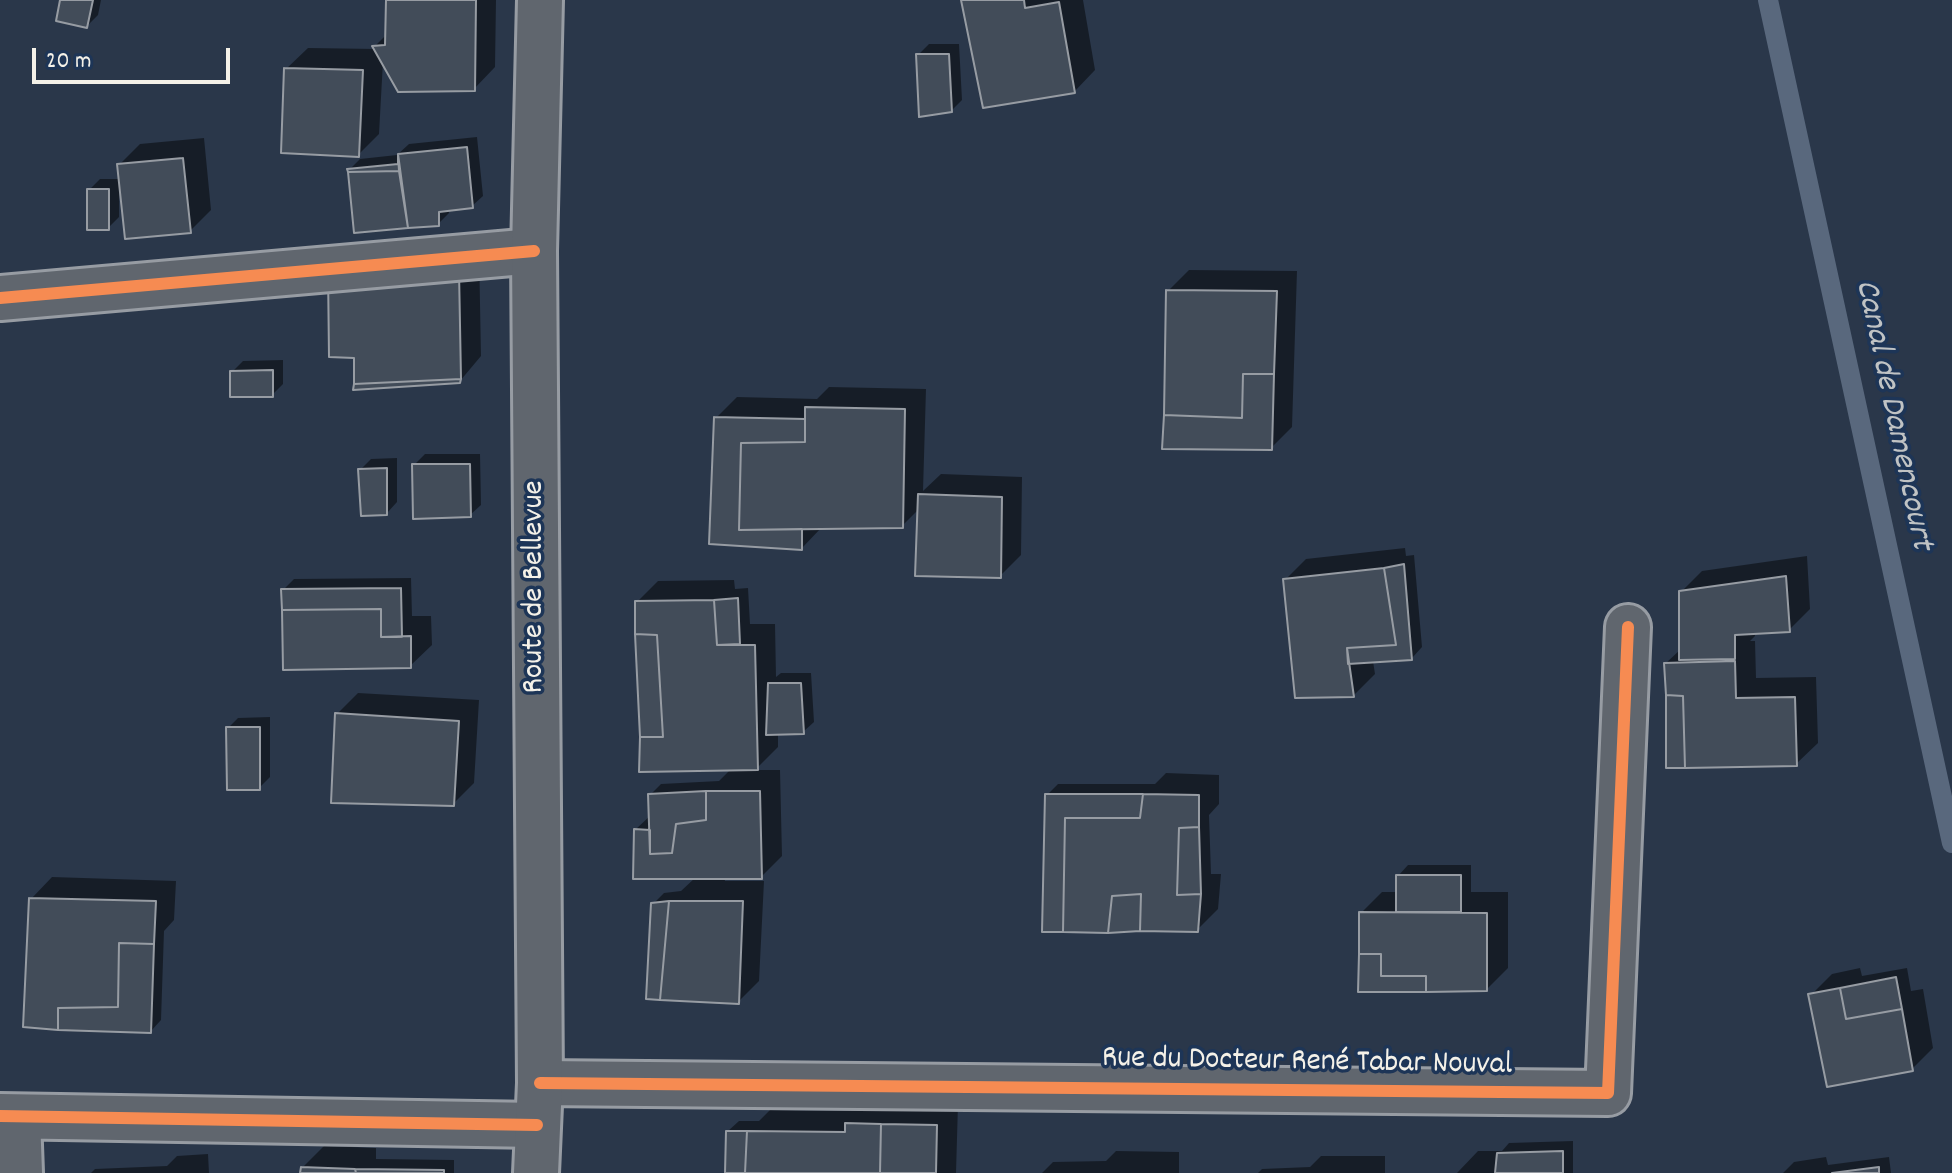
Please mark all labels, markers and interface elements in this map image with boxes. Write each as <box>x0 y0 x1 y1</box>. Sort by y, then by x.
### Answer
scale bar <box>36 32 234 82</box>
text: 20 m <box>46 45 92 79</box>
water label: Canal de Damencourt <box>1842 276 1940 554</box>
street label: Route de Bellevue <box>518 480 556 694</box>
street label: Rue du Docteur René Tabar Nouval <box>1101 1041 1513 1087</box>

